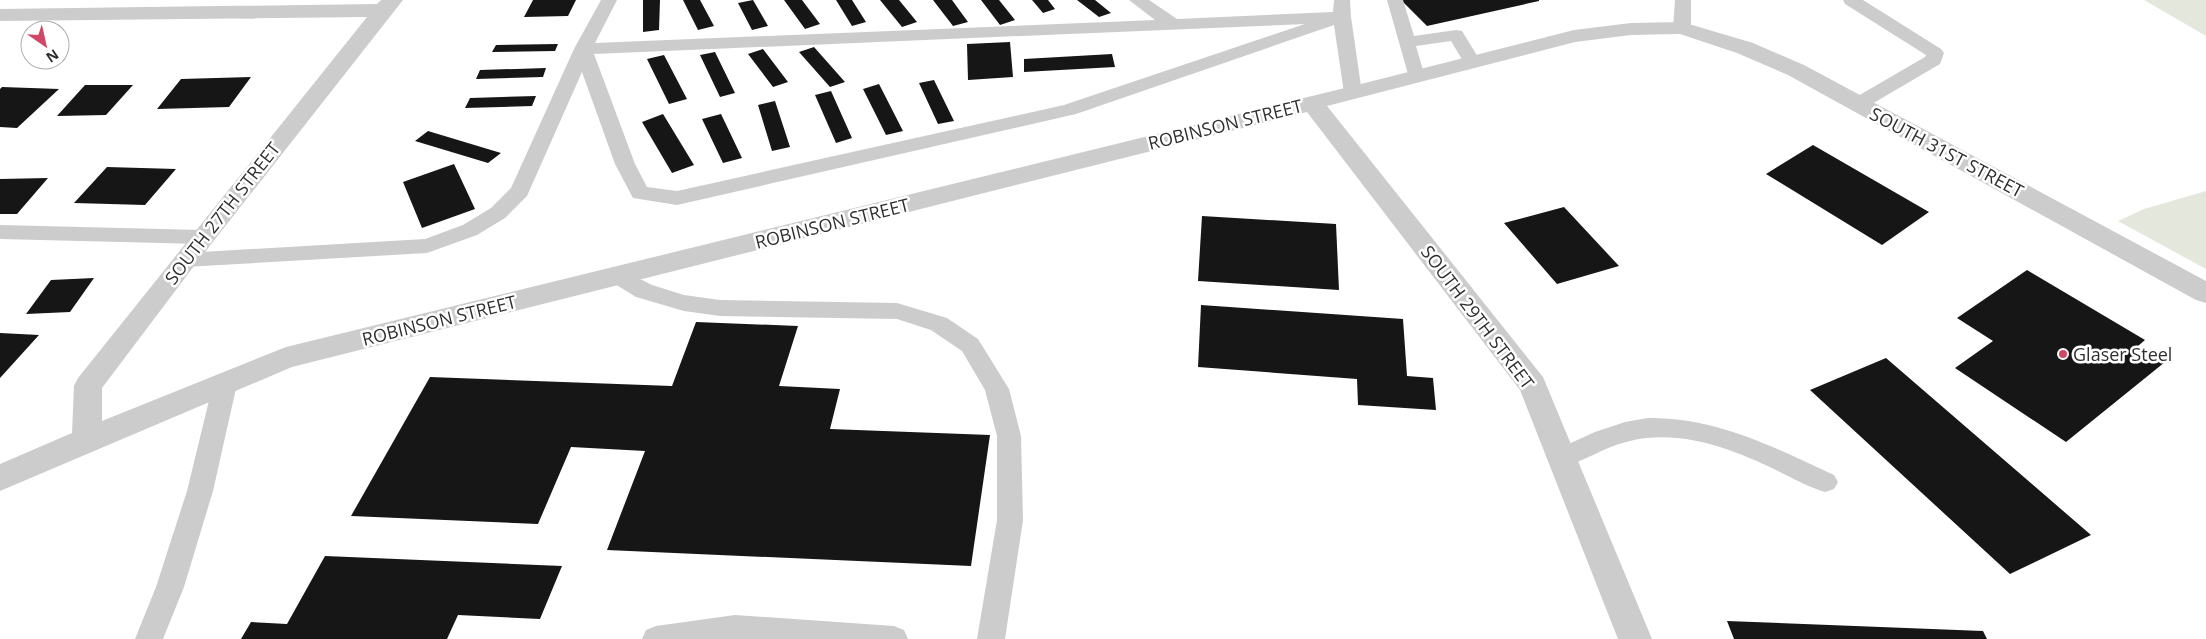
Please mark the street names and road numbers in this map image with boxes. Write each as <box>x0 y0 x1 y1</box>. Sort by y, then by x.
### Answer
street label: ROBINSON STREET <box>1145 93 1305 155</box>
street label: SOUTH 31ST STREET <box>1866 101 2028 203</box>
street label: SOUTH 27TH STREET <box>159 137 285 289</box>
street label: ROBINSON STREET <box>752 192 912 254</box>
street label: SOUTH 29TH STREET <box>1416 240 1540 394</box>
street label: ROBINSON STREET <box>359 289 519 351</box>

